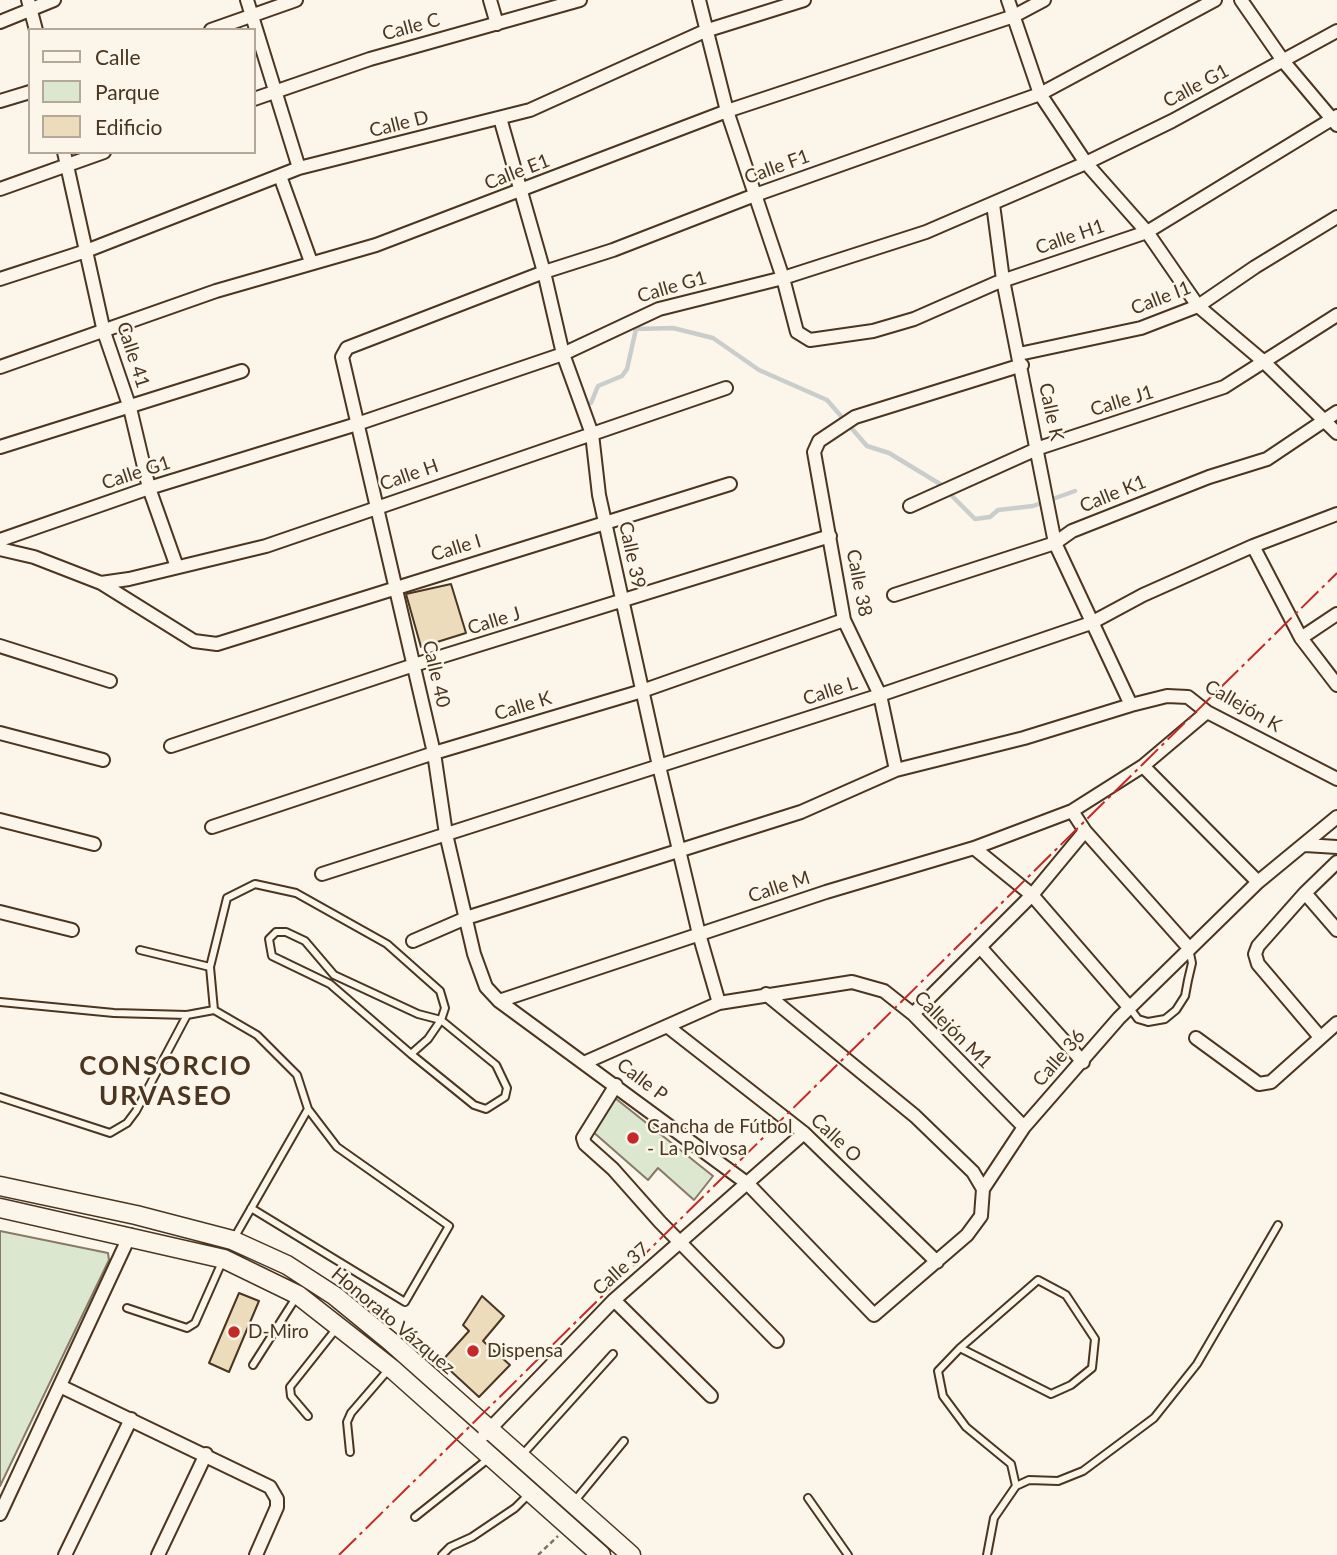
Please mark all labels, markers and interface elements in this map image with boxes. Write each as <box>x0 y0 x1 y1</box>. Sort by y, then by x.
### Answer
street label: Calle C <box>380 8 442 46</box>
legend <box>28 28 256 154</box>
text: Calle <box>95 44 140 69</box>
street label: Calle G1 <box>1159 59 1233 113</box>
text: Parque <box>95 79 160 104</box>
street label: Calle D <box>367 106 431 142</box>
text: Edificio <box>95 114 162 139</box>
street label: Calle F1 <box>741 145 813 189</box>
street label: Calle E1 <box>481 149 553 195</box>
street label: Calle H1 <box>1032 215 1108 259</box>
street label: Calle G1 <box>635 266 709 308</box>
street label: Calle I1 <box>1128 276 1194 320</box>
street label: Calle 41 <box>112 319 154 391</box>
street label: Calle K <box>1034 381 1068 443</box>
street label: Calle J1 <box>1088 381 1156 421</box>
street label: Calle G1 <box>99 451 173 495</box>
street label: Calle H <box>377 454 441 496</box>
street label: Calle K1 <box>1076 470 1150 518</box>
street label: Calle 39 <box>614 519 650 591</box>
street label: Calle I <box>428 530 484 566</box>
street label: Calle 38 <box>841 547 877 619</box>
street label: Calle J <box>465 602 523 640</box>
street label: Calle 40 <box>417 638 455 710</box>
street label: Calle L <box>800 672 860 710</box>
street label: Callejón K <box>1201 675 1285 737</box>
street label: Calle K <box>492 687 554 725</box>
street label: Calle M <box>745 866 813 908</box>
street label: Callejón M1 <box>909 986 997 1074</box>
street label: Calle 36 <box>1028 1025 1090 1091</box>
district label: CONSORCIO URVASEO <box>80 1051 252 1112</box>
street label: Calle P <box>612 1054 672 1106</box>
street label: Calle O <box>806 1109 866 1167</box>
place label: Cancha de Fútbol - La Polvosa <box>647 1116 793 1160</box>
marker: Cancha de Fútbol - La Polvosa <box>625 1130 641 1146</box>
street label: Calle 37 <box>588 1238 654 1300</box>
street label: Honorato Vázquez <box>327 1263 459 1379</box>
place label: D-Miro <box>248 1321 309 1343</box>
marker: D-Miro <box>226 1324 242 1340</box>
place label: Dispensa <box>487 1340 563 1362</box>
marker: Dispensa <box>465 1343 481 1359</box>

